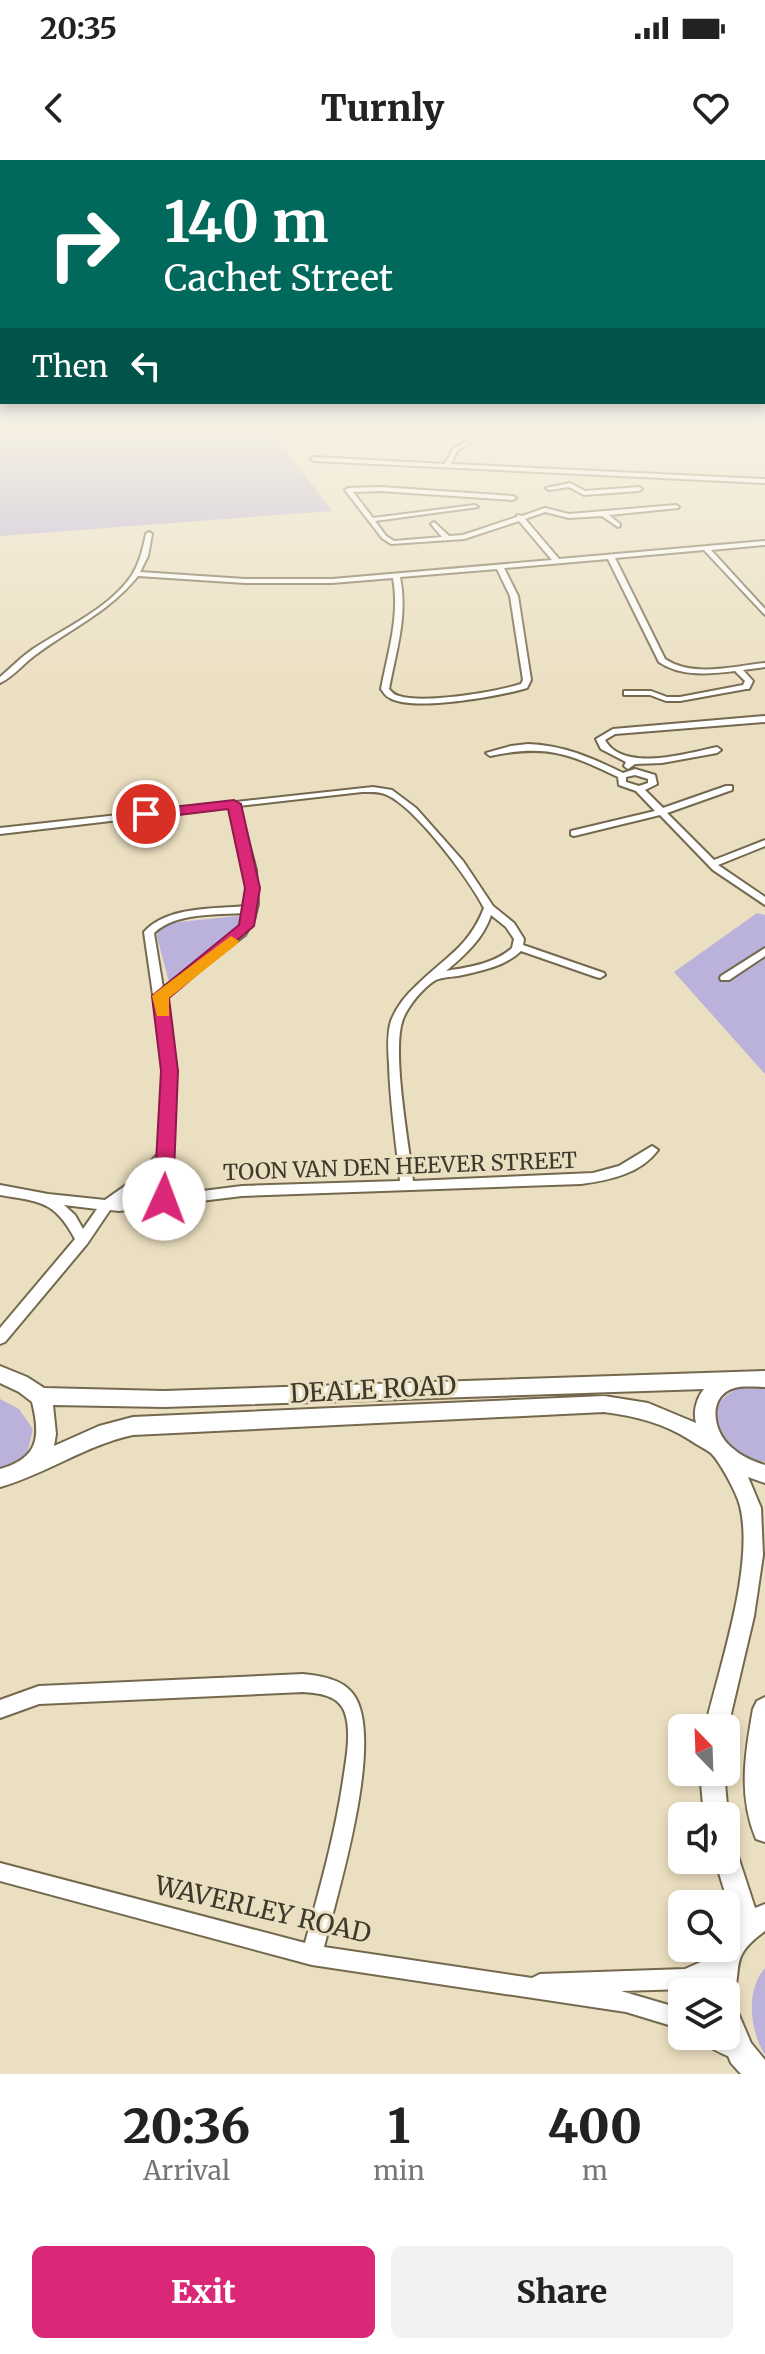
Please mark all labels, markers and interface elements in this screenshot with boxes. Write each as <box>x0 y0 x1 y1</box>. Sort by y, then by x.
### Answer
text: 20:35 <box>40 9 117 47</box>
icon: back <box>32 86 76 130</box>
text: Turnly <box>321 86 444 131</box>
icon: heart <box>689 86 733 130</box>
text: 140 m <box>164 187 329 257</box>
icon: right <box>32 192 136 296</box>
text: Cachet Street <box>164 256 393 301</box>
icon: left <box>124 344 168 388</box>
text: Then <box>32 347 108 385</box>
pin <box>112 780 180 848</box>
icon: arrive <box>124 792 168 836</box>
street label: TOON VAN DEN HEEVER STREET <box>222 1146 578 1186</box>
position arrow <box>122 1157 206 1241</box>
street label: DEALE ROAD <box>289 1368 457 1410</box>
north arrow <box>668 1714 740 1786</box>
map controls <box>668 1714 740 2050</box>
button: sound <box>668 1802 740 1874</box>
street label: WAVERLEY ROAD <box>151 1868 374 1950</box>
button: search <box>668 1890 740 1962</box>
button: layers <box>668 1978 740 2050</box>
text: 20:36 <box>123 2096 250 2156</box>
text: 1 <box>388 2096 410 2156</box>
text: 400 <box>548 2096 642 2156</box>
text: Arrival <box>143 2154 230 2187</box>
text: min <box>373 2154 425 2187</box>
text: m <box>582 2154 608 2187</box>
button: Exit <box>32 2246 375 2338</box>
button: Share <box>391 2246 733 2338</box>

